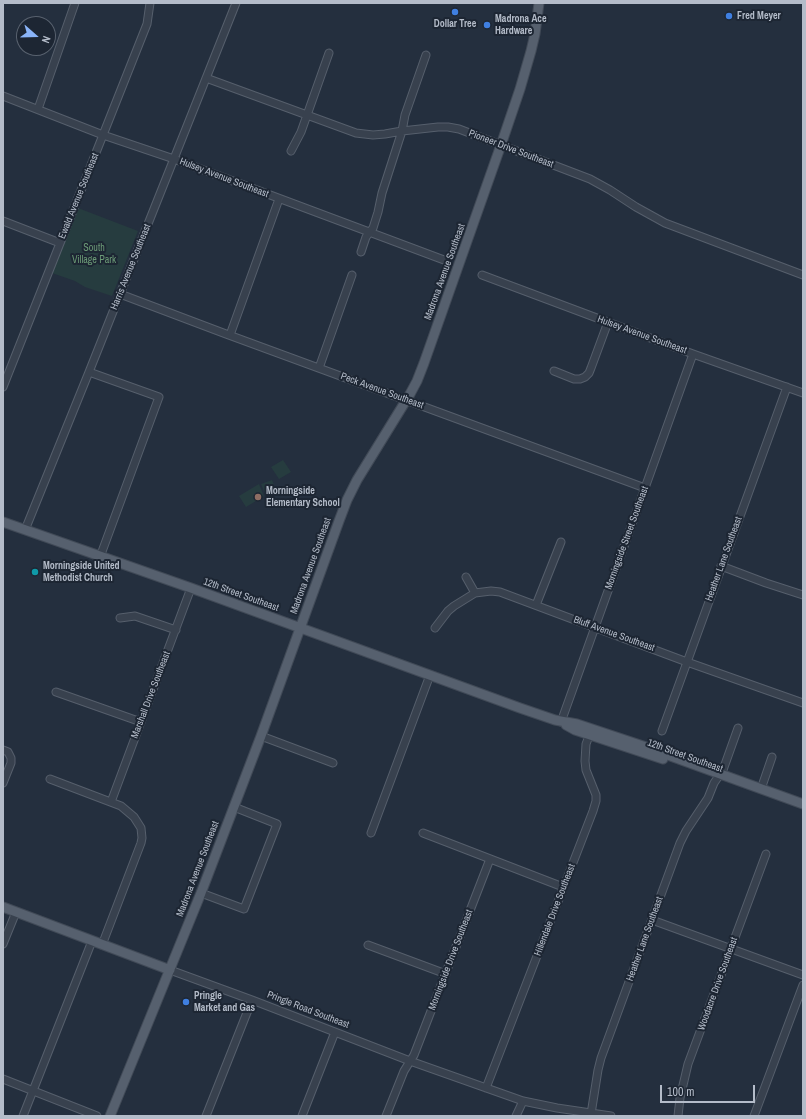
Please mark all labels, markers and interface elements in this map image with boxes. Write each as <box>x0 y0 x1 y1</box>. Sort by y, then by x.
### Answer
marker: Dollar Tree <box>450 7 460 17</box>
place label: Fred Meyer <box>737 10 781 22</box>
marker: Fred Meyer <box>724 11 734 21</box>
place label: Madrona Ace Hardware <box>495 13 546 36</box>
north arrow <box>16 16 56 56</box>
place label: Dollar Tree <box>434 18 476 30</box>
marker: Madrona Ace Hardware <box>482 20 492 30</box>
text: N <box>39 34 54 45</box>
street label: Pioneer Drive Southeast <box>467 127 555 171</box>
street label: Ewald Avenue Southeast <box>56 151 102 241</box>
street label: Hulsey Avenue Southeast <box>178 156 270 200</box>
street label: Harris Avenue Southeast <box>108 222 154 312</box>
street label: Madrona Avenue Southeast <box>422 222 468 322</box>
park label: South Village Park <box>72 242 116 266</box>
street label: Hulsey Avenue Southeast <box>596 313 688 357</box>
street label: Peck Avenue Southeast <box>339 370 425 412</box>
place label: Morningside Elementary School <box>266 485 340 508</box>
street label: Morningside Street Southeast <box>603 485 651 591</box>
marker: Morningside Elementary School <box>253 492 263 502</box>
street label: Heather Lane Southeast <box>703 515 745 603</box>
street label: Madrona Avenue Southeast <box>288 516 334 616</box>
place label: Morningside United Methodist Church <box>43 560 120 584</box>
marker: Morningside United Methodist Church <box>30 567 40 577</box>
street label: 12th Street Southeast <box>202 576 280 614</box>
street label: Bluff Avenue Southeast <box>572 614 656 654</box>
street label: Marshall Drive Southeast <box>129 650 173 740</box>
street label: 12th Street Southeast <box>646 737 724 775</box>
street label: Madrona Avenue Southeast <box>174 819 222 919</box>
street label: Hillendale Drive Southeast <box>532 862 578 958</box>
street label: Heather Lane Southeast <box>624 895 666 983</box>
street label: Morningside Drive Southeast <box>426 908 476 1012</box>
street label: Woodacre Drive Southeast <box>696 936 740 1032</box>
street label: Pringle Road Southeast <box>265 989 351 1031</box>
place label: Pringle Market and Gas <box>194 990 255 1014</box>
marker: Pringle Market and Gas <box>181 997 191 1007</box>
scale bar <box>662 1077 757 1103</box>
text: 100 m <box>667 1084 694 1100</box>

